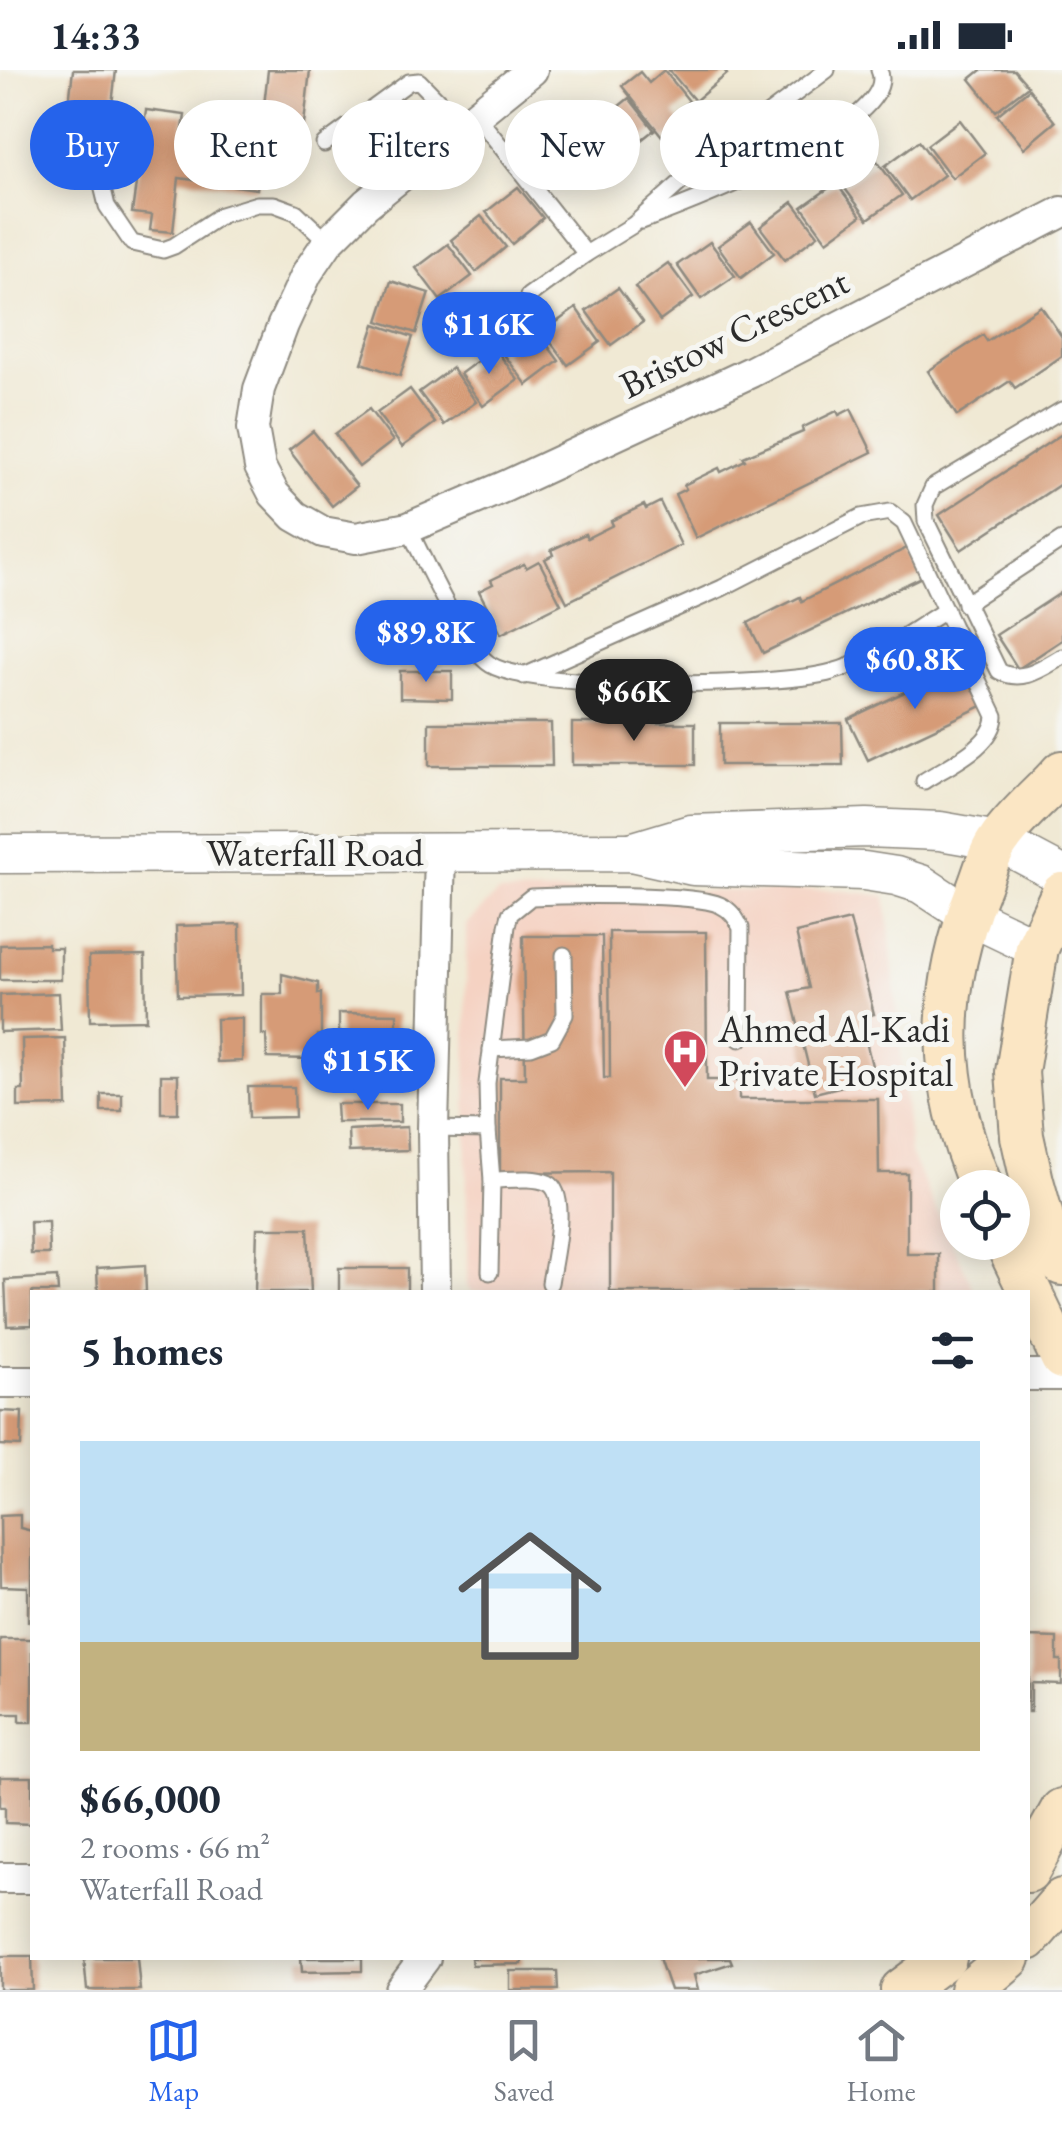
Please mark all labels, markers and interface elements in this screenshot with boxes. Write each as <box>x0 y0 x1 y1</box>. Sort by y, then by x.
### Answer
text: 14:33 <box>50 11 141 60</box>
chip: Buy <box>30 100 154 190</box>
chip: Rent <box>174 100 312 190</box>
chip: Filters <box>332 100 485 190</box>
chip: New <box>505 100 640 190</box>
chip: Apartment <box>660 100 879 190</box>
street label: Bristow Crescent <box>611 256 856 409</box>
pin: $116K <box>419 292 559 377</box>
text: $116K <box>444 303 534 345</box>
pin: $89.8K <box>345 600 507 685</box>
text: $89.8K <box>377 611 475 653</box>
pin: $60.8K <box>834 627 996 712</box>
text: $60.8K <box>866 638 964 680</box>
pin: $66K <box>575 659 693 744</box>
text: $66K <box>597 670 671 712</box>
street label: Waterfall Road <box>206 828 424 877</box>
place label: Ahmed Al-Kadi Private Hospital <box>717 1004 954 1097</box>
pin: $115K <box>298 1028 438 1113</box>
hospital icon: Ahmed Al-Kadi Private Hospital <box>662 1028 708 1089</box>
text: $115K <box>323 1039 413 1081</box>
map controls <box>940 1170 1030 1260</box>
button: locate <box>940 1170 1030 1260</box>
text: 5 homes <box>80 1323 223 1378</box>
icon: filters <box>925 1323 980 1378</box>
icon: home <box>440 1506 620 1686</box>
text: $66,000 <box>80 1771 221 1826</box>
text: 2 rooms · 66 m² <box>80 1826 270 1868</box>
text: Waterfall Road <box>80 1868 263 1910</box>
tab: Map <box>146 2013 201 2109</box>
tab: Saved <box>494 2013 554 2109</box>
tab: Home <box>846 2013 916 2109</box>

